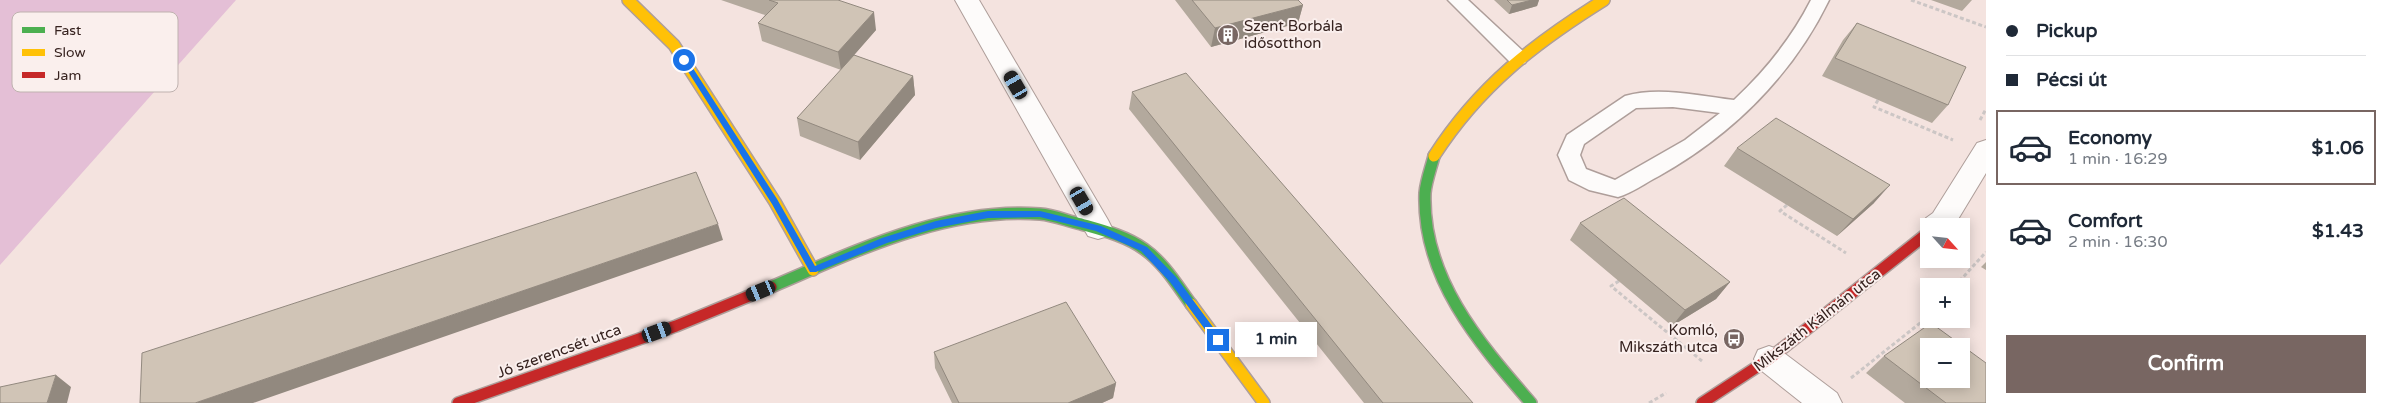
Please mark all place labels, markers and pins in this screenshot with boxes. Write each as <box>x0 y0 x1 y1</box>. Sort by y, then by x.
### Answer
place label: Szent Borbála idősotthon <box>1244 17 1343 52</box>
building icon: Szent Borbála idősotthon <box>1216 23 1240 47</box>
place label: Komló, Mikszáth utca <box>1619 321 1718 356</box>
bus stop icon: Komló, Mikszáth utca <box>1722 327 1746 351</box>

